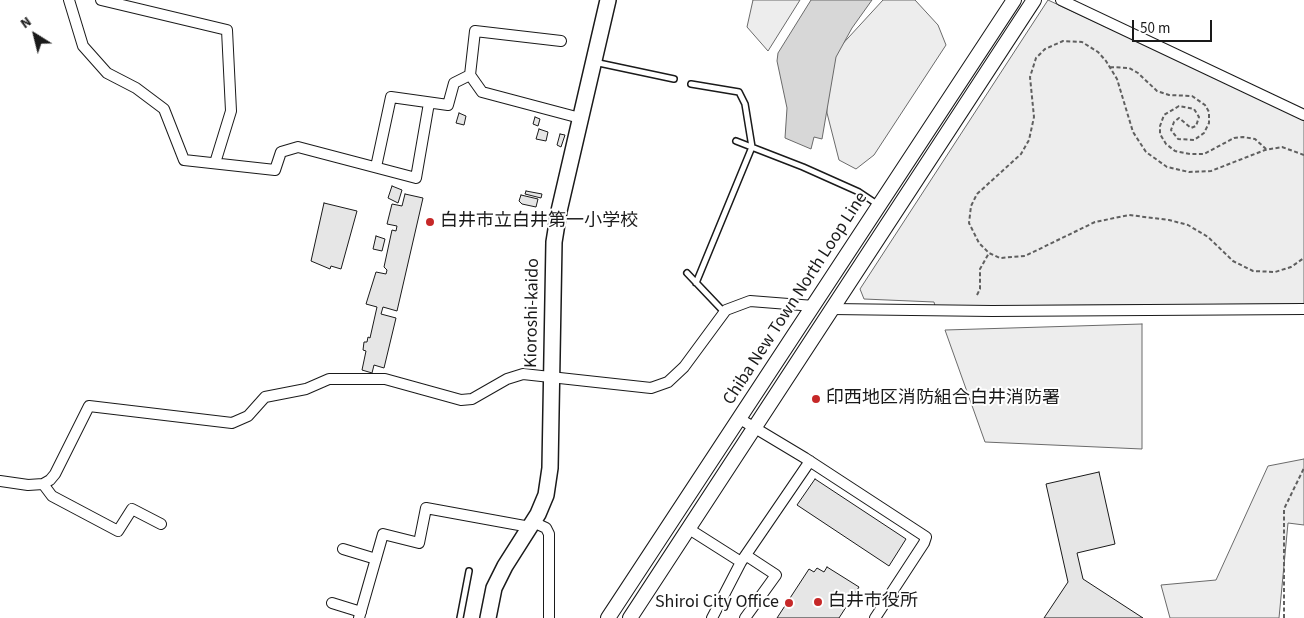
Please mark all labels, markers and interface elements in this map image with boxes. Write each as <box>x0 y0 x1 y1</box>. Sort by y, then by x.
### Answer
north arrow <box>10 10 60 60</box>
scale bar <box>1134 10 1214 42</box>
text: N <box>17 12 36 34</box>
text: 50 m <box>1140 18 1170 39</box>
street label: Chiba New Town North Loop Line <box>719 189 873 409</box>
place label: 白井市立白井第一小学校 <box>440 211 638 233</box>
marker: 白井市立白井第一小学校 <box>424 216 436 228</box>
street label: Kioroshi-kaido <box>521 258 545 368</box>
place label: 印西地区消防組合白井消防署 <box>826 388 1060 410</box>
marker: 印西地区消防組合白井消防署 <box>810 393 822 405</box>
place label: 白井市役所 <box>828 591 918 613</box>
place label: Shiroi City Office <box>655 592 779 614</box>
marker: 白井市役所 <box>812 596 824 608</box>
marker: Shiroi City Office <box>783 597 795 609</box>

